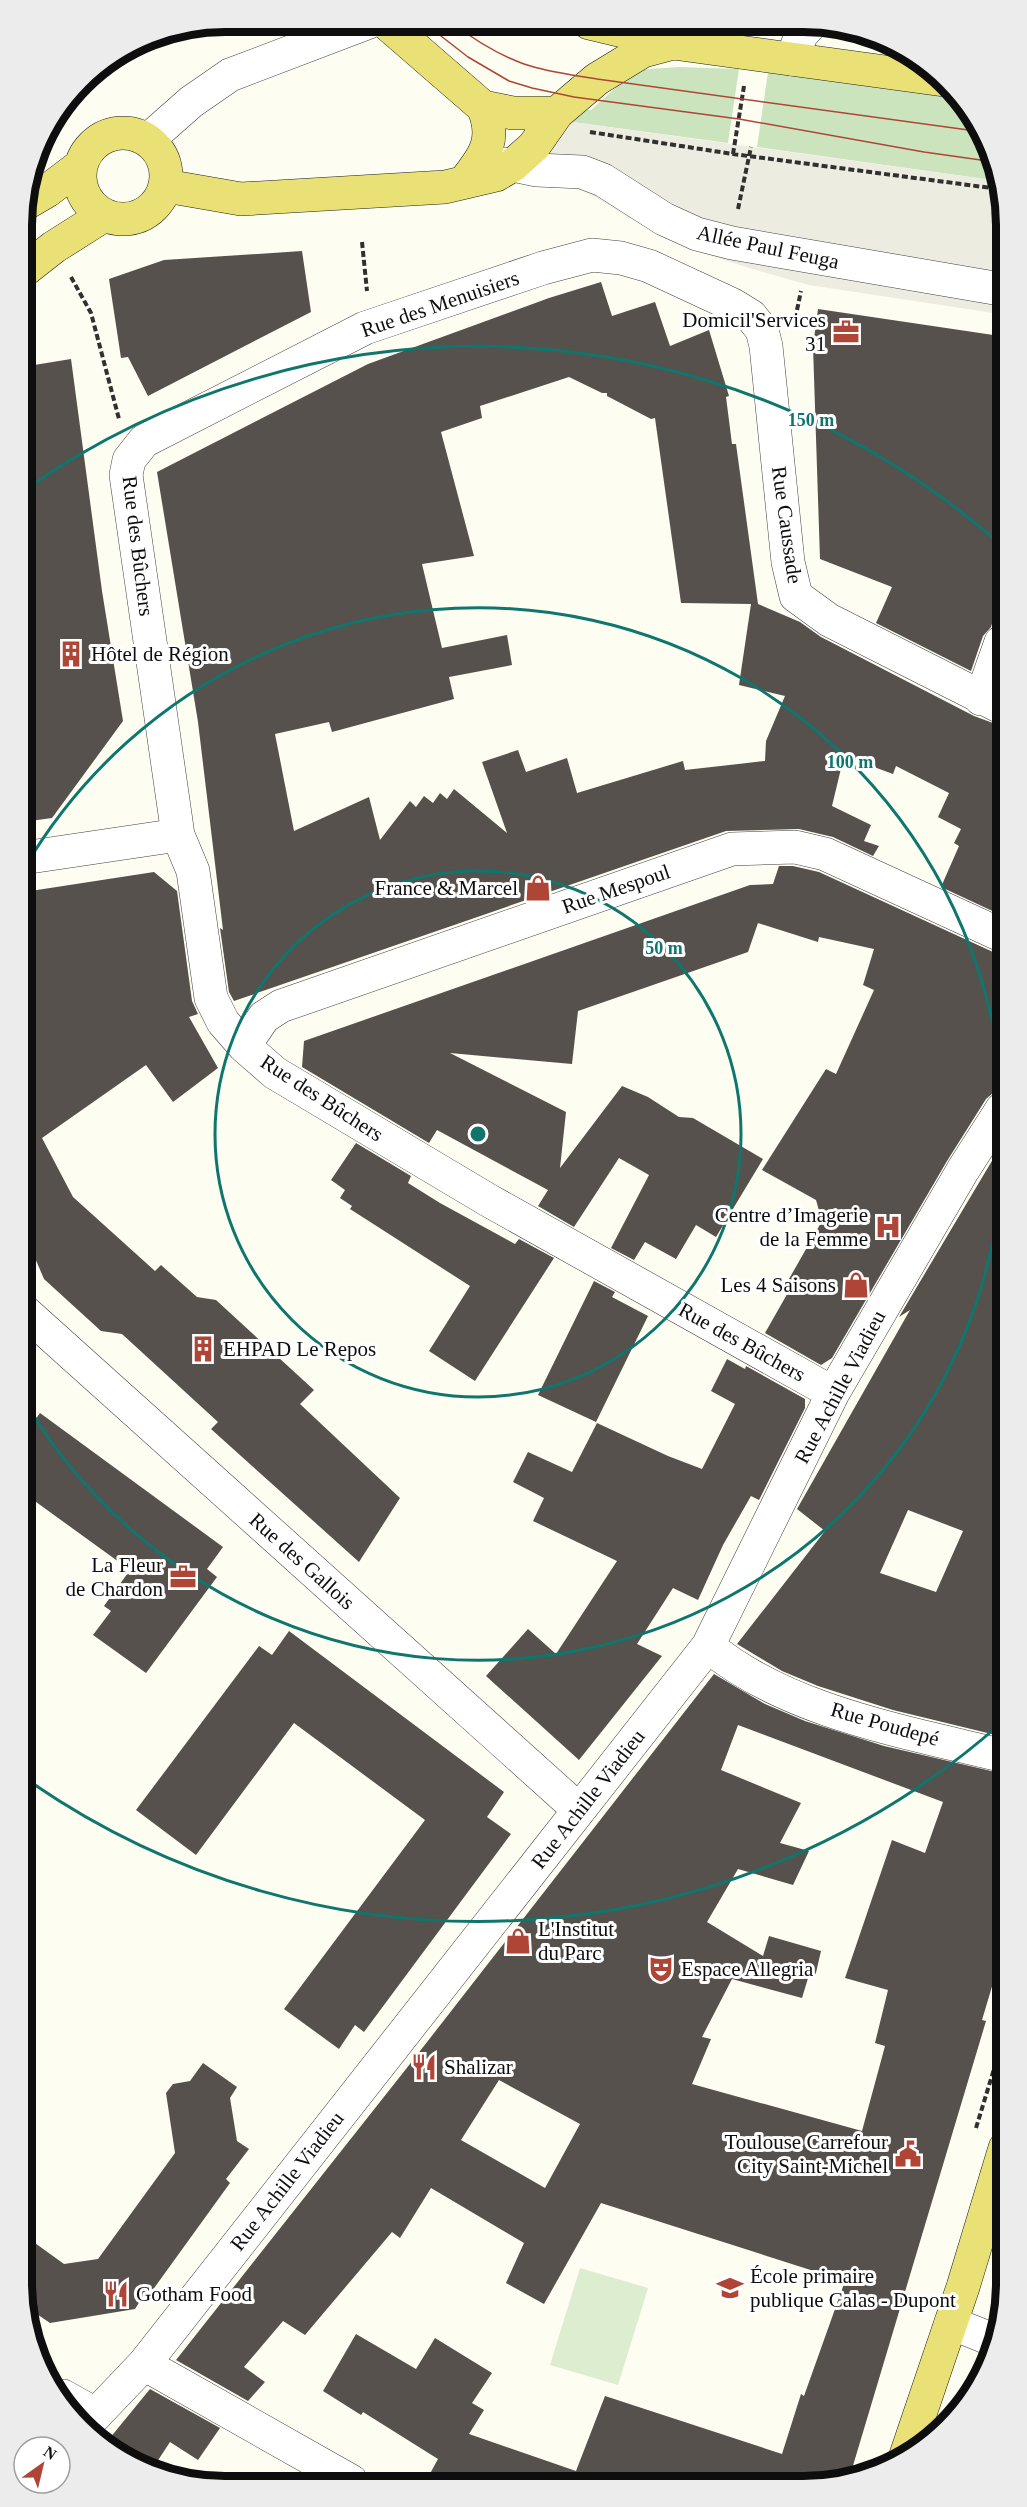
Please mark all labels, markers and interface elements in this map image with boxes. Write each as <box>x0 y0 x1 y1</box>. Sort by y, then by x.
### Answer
street label: Allée Paul Feuga <box>695 220 842 274</box>
street label: Rue des Menuisiers <box>358 266 522 342</box>
place label: Domicil'Services 31 <box>682 308 826 356</box>
office icon: Domicil'Services 31 <box>831 317 861 347</box>
text: 150 m <box>788 410 834 430</box>
street label: Rue Caussade <box>767 465 807 585</box>
street label: Rue des Bûchers <box>117 474 159 618</box>
building icon: Hôtel de Région <box>56 639 86 669</box>
place label: Hôtel de Région <box>91 642 229 666</box>
text: 100 m <box>827 752 873 772</box>
street label: Rue Mespoul <box>559 859 673 919</box>
shop icon: France & Marcel <box>523 873 553 903</box>
place label: France & Marcel <box>375 876 518 900</box>
text: 50 m <box>645 938 683 958</box>
street label: Rue des Bûchers <box>256 1050 388 1146</box>
centre of rings <box>468 1124 488 1144</box>
place label: Centre d’Imagerie de la Femme <box>715 1203 868 1251</box>
hospital icon: Centre d’Imagerie de la Femme <box>873 1212 903 1242</box>
shop icon: Les 4 Saisons <box>841 1270 871 1300</box>
place label: Les 4 Saisons <box>721 1273 836 1297</box>
street label: Rue des Bûchers <box>674 1297 810 1387</box>
street label: Rue Achille Viadieu <box>790 1306 891 1468</box>
building icon: EHPAD Le Repos <box>188 1334 218 1364</box>
place label: EHPAD Le Repos <box>223 1337 376 1361</box>
street label: Rue des Gallois <box>245 1508 359 1614</box>
place label: La Fleur de Chardon <box>66 1553 163 1601</box>
office icon: La Fleur de Chardon <box>168 1562 198 1592</box>
street label: Rue Poudepé <box>828 1697 942 1751</box>
street label: Rue Achille Viadieu <box>526 1724 650 1873</box>
place label: L'Institut du Parc <box>538 1917 614 1965</box>
shop icon: L'Institut du Parc <box>503 1926 533 1956</box>
theatre icon: Espace Allegria <box>646 1954 676 1984</box>
place label: Espace Allegria <box>681 1957 814 1981</box>
restaurant icon: Shalizar <box>409 2052 439 2082</box>
place label: Shalizar <box>444 2055 513 2079</box>
street label: Rue Achille Viadieu <box>225 2106 349 2255</box>
place label: Toulouse Carrefour City Saint-Michel <box>724 2130 888 2178</box>
public building icon: Toulouse Carrefour City Saint-Michel <box>893 2139 923 2169</box>
place label: École primaire publique Calas - Dupont <box>750 2264 956 2312</box>
school or university icon: École primaire publique Calas - Dupont <box>715 2273 745 2303</box>
restaurant icon: Gotham Food <box>101 2279 131 2309</box>
place label: Gotham Food <box>136 2282 253 2306</box>
north arrow <box>12 2435 72 2495</box>
text: N <box>41 2443 60 2464</box>

